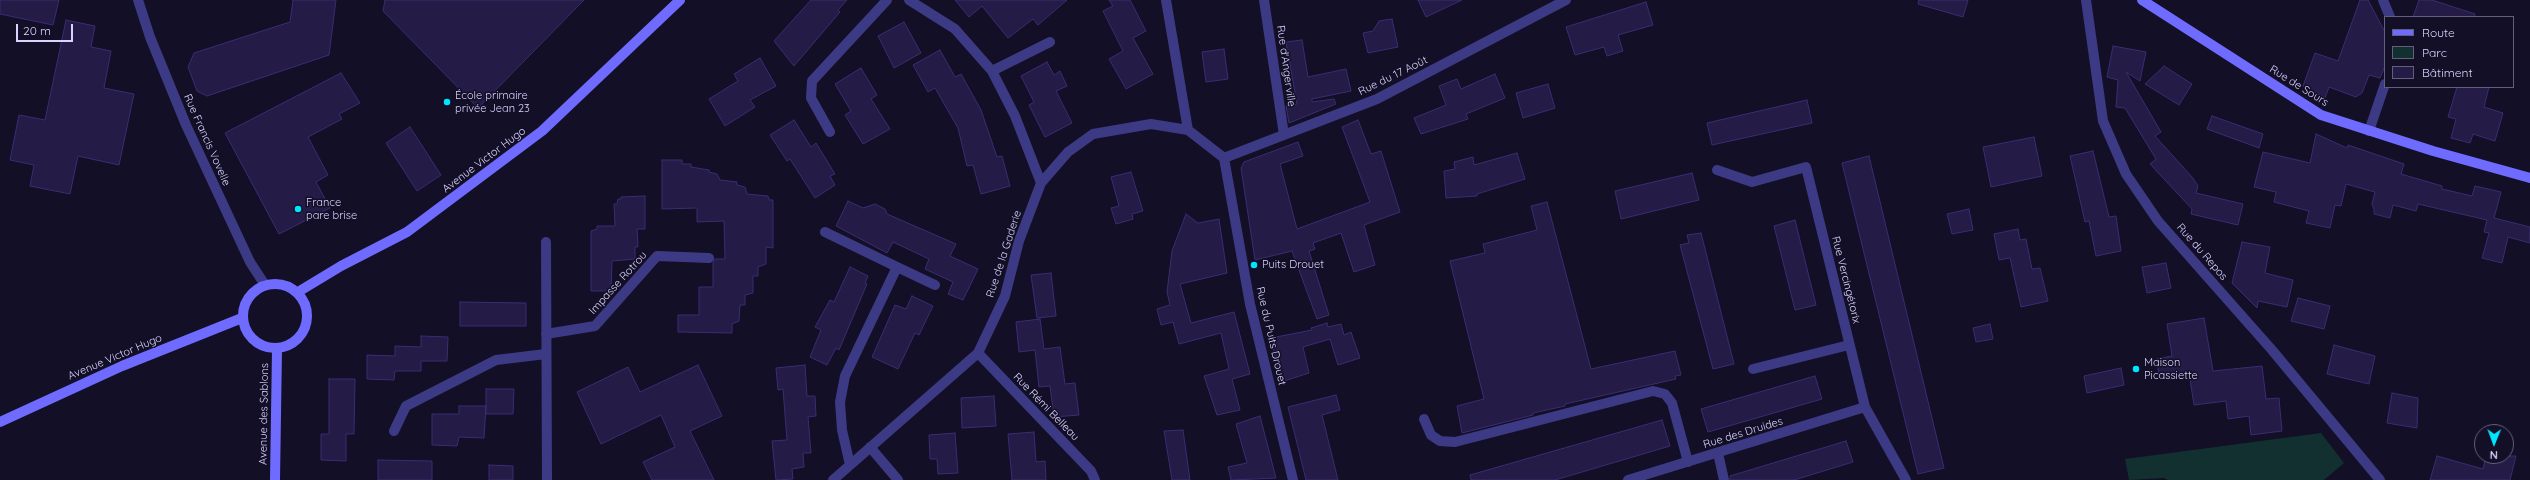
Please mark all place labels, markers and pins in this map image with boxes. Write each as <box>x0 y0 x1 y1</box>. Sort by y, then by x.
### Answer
place label: École primaire privée Jean 23 <box>455 89 530 115</box>
marker: École primaire privée Jean 23 <box>442 97 452 107</box>
place label: France pare brise <box>306 196 357 222</box>
marker: France pare brise <box>293 204 303 214</box>
place label: Puits Drouet <box>1262 258 1324 272</box>
marker: Puits Drouet <box>1249 260 1259 270</box>
place label: Maison Picassiette <box>2144 356 2198 382</box>
marker: Maison Picassiette <box>2131 364 2141 374</box>

